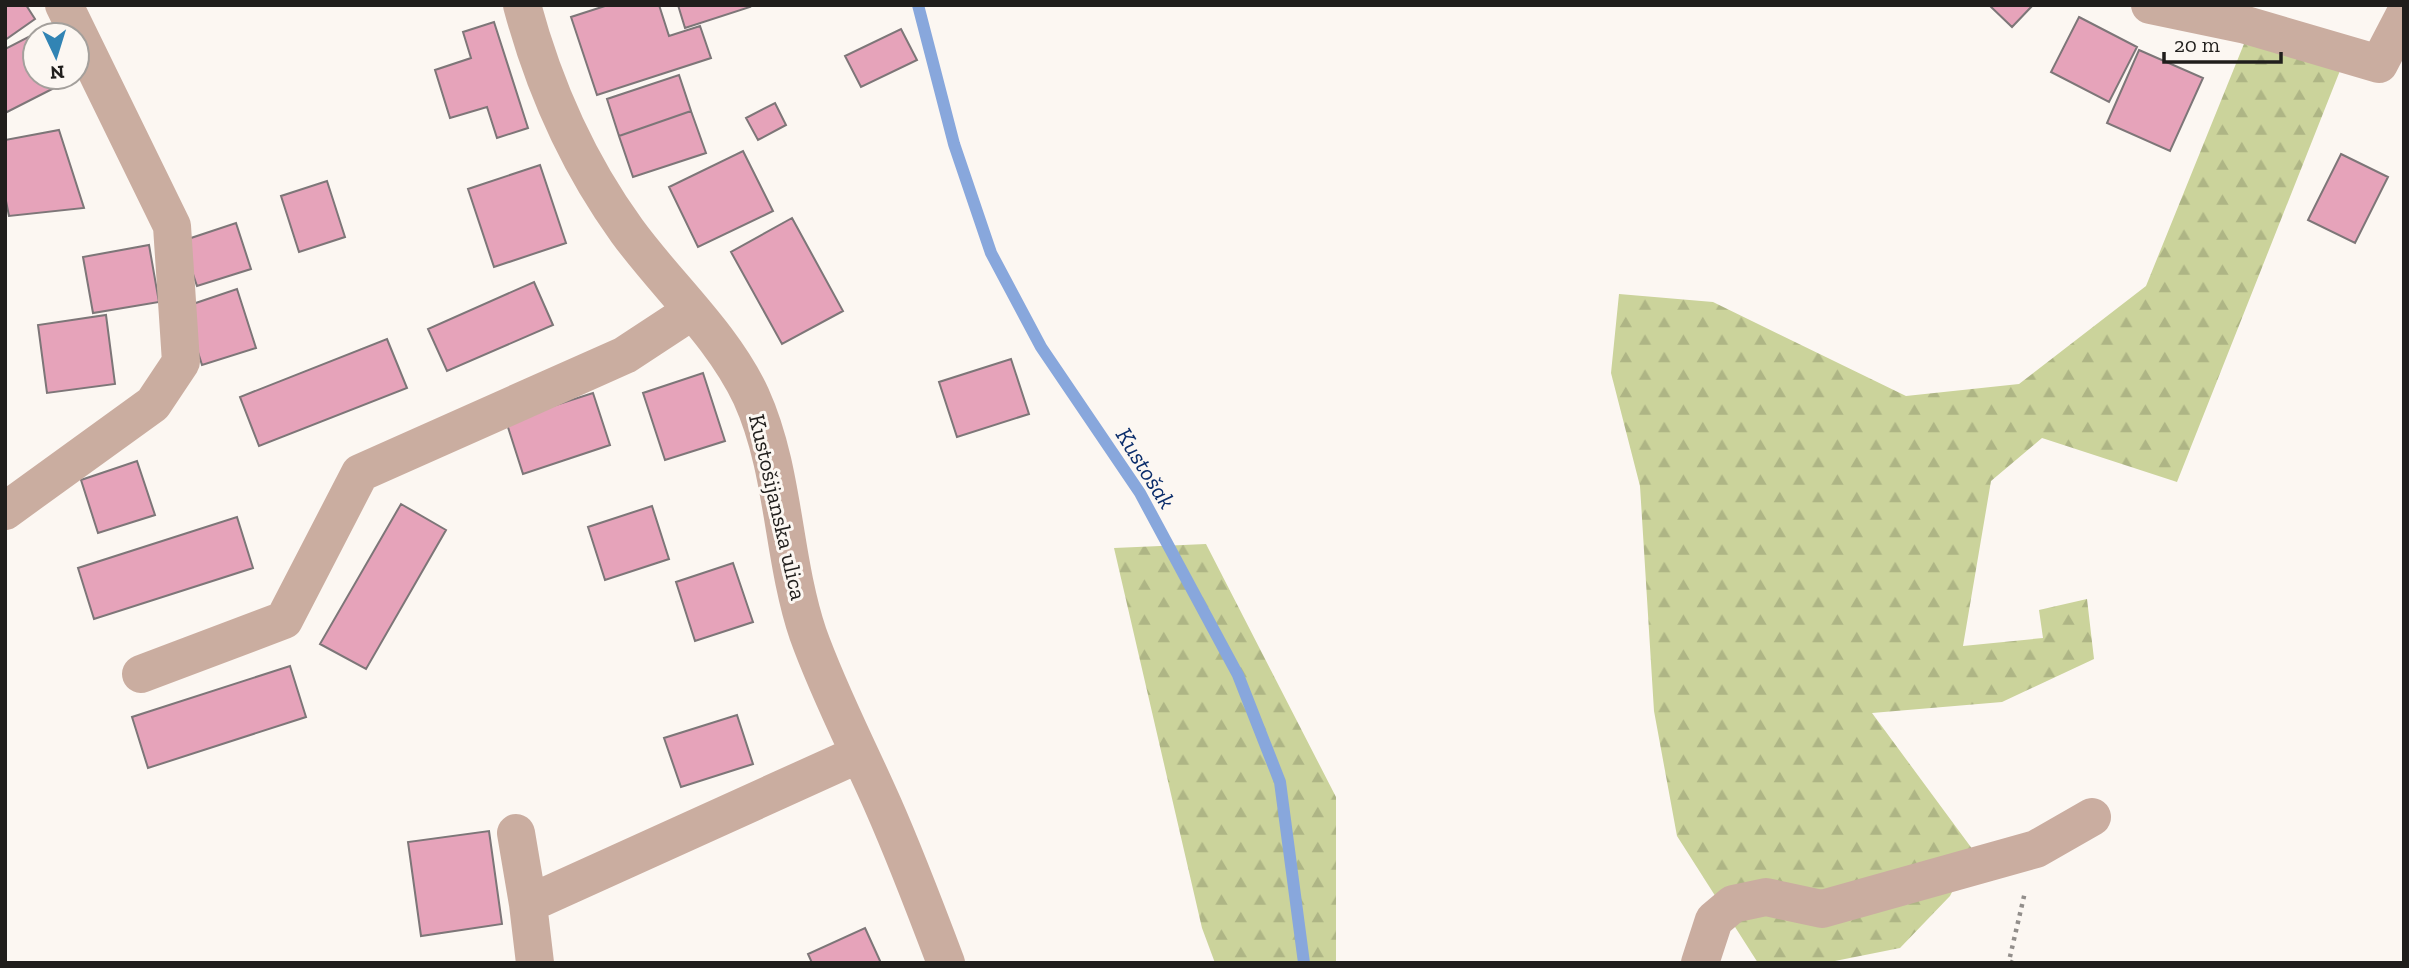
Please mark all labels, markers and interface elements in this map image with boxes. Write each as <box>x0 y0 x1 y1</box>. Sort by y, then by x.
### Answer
north arrow <box>21 21 91 91</box>
scale bar <box>2164 21 2281 65</box>
text: 20 m <box>2174 32 2220 57</box>
text: N <box>49 60 65 84</box>
street label: Kustošijanska ulica <box>743 411 813 603</box>
water label: Kustošak <box>1110 422 1182 514</box>

